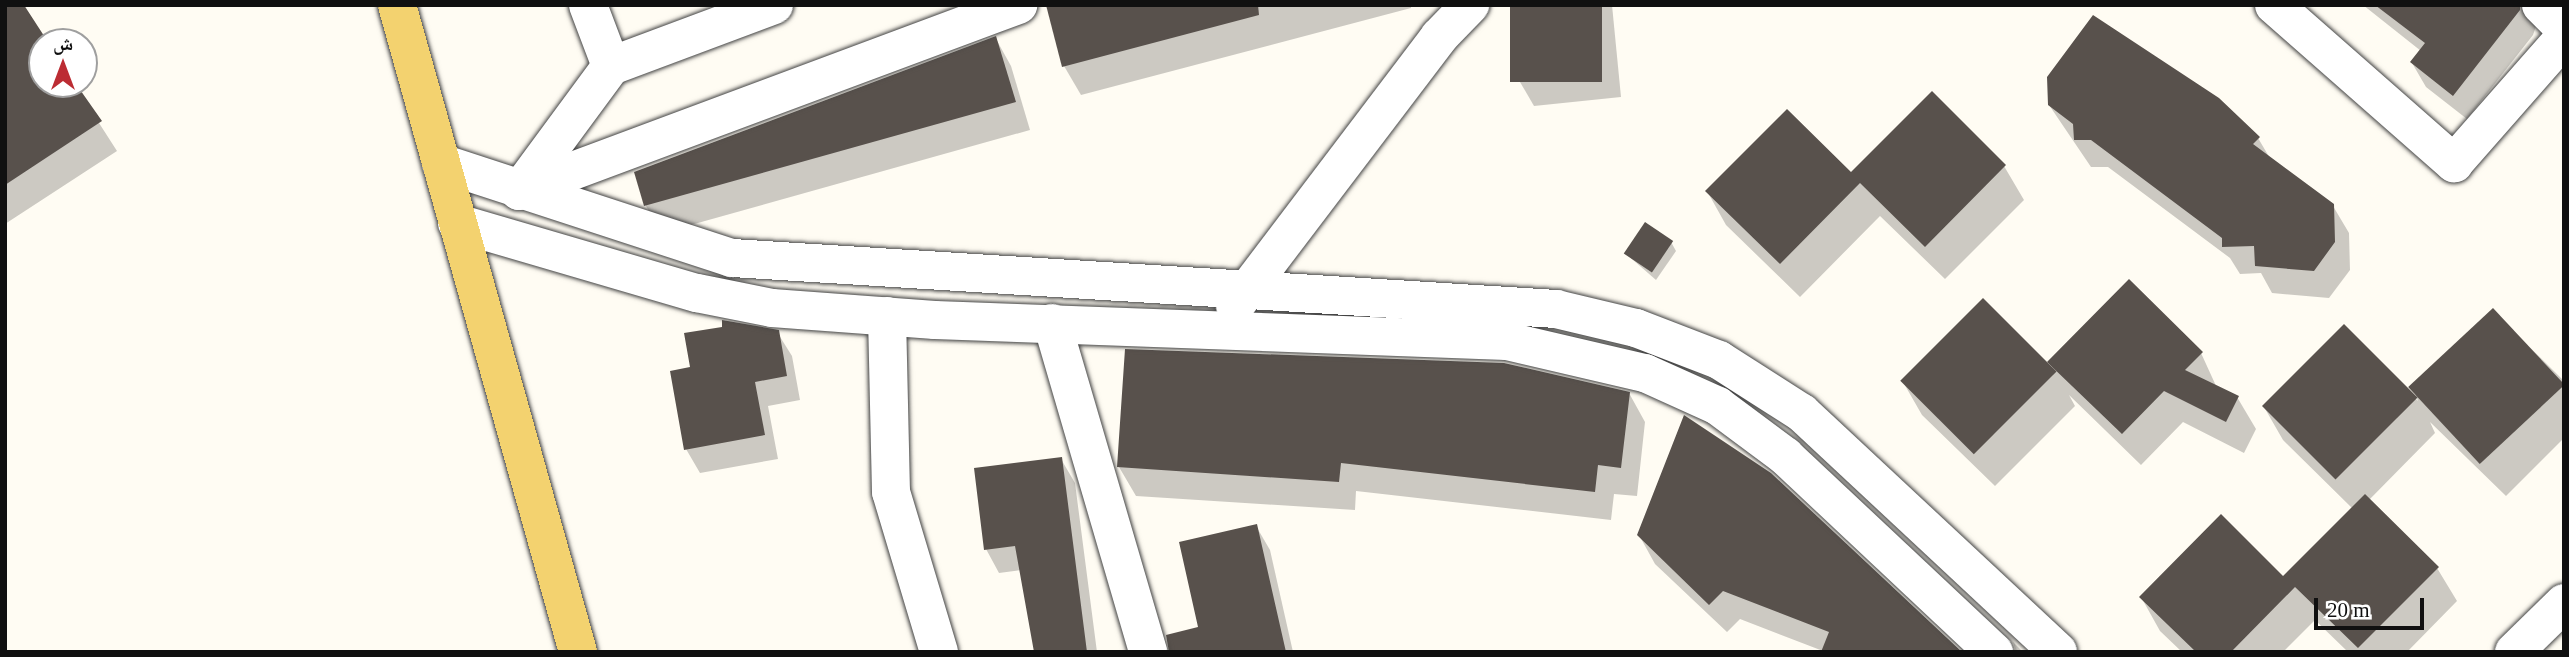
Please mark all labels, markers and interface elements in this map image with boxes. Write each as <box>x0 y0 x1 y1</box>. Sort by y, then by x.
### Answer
north arrow <box>28 28 98 98</box>
text: ش <box>53 33 73 54</box>
scale bar <box>2317 584 2427 628</box>
text: 20 m <box>2327 598 2370 622</box>

